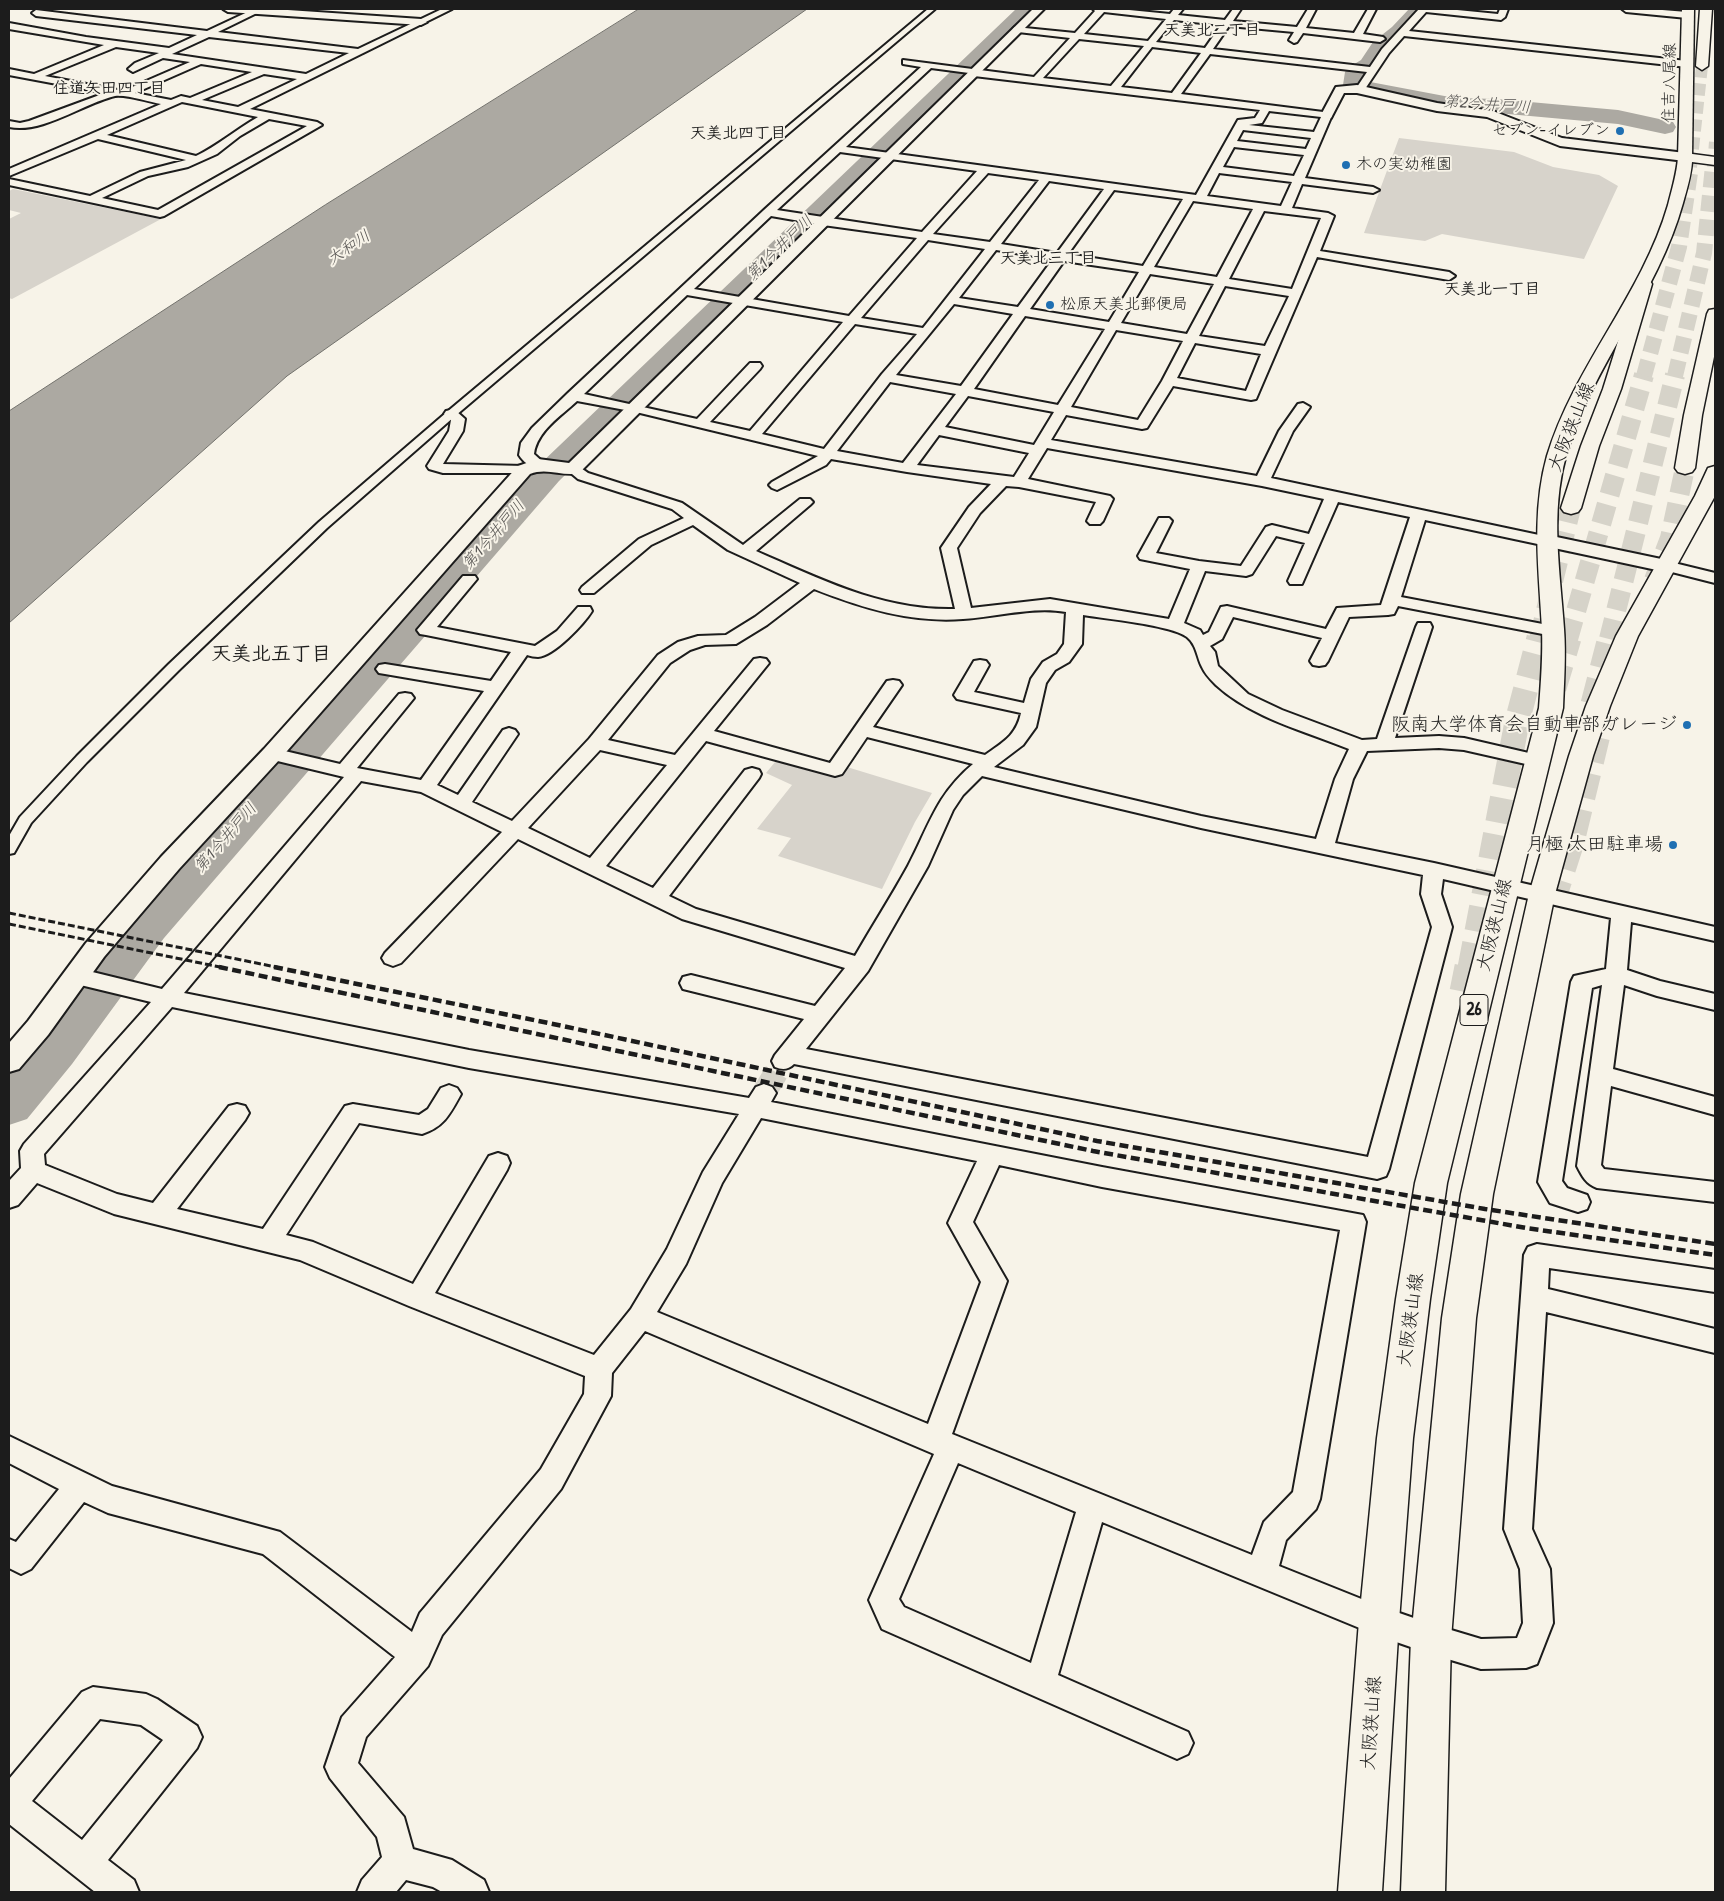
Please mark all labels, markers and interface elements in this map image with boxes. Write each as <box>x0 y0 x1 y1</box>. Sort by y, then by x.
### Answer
district label: 天美北二丁目 <box>1164 21 1260 41</box>
street label: 住吉八尾線 <box>1660 43 1680 123</box>
district label: 住道矢田四丁目 <box>53 79 165 99</box>
water label: 第2今井戸川 <box>1443 92 1531 118</box>
place label: セブン-イレブン <box>1492 121 1610 141</box>
district label: 天美北四丁目 <box>690 124 786 144</box>
marker: セブン-イレブン <box>1614 125 1626 137</box>
place label: 木の実幼稚園 <box>1356 155 1452 175</box>
marker: 木の実幼稚園 <box>1340 159 1352 171</box>
water label: 第1今井戸川 <box>742 211 818 285</box>
water label: 大和川 <box>324 227 374 269</box>
district label: 天美北三丁目 <box>1000 249 1096 269</box>
district label: 天美北一丁目 <box>1444 280 1540 300</box>
place label: 松原天美北郵便局 <box>1060 295 1188 315</box>
marker: 松原天美北郵便局 <box>1044 299 1056 311</box>
street label: 大阪狭山線 <box>1544 379 1600 475</box>
water label: 第1今井戸川 <box>459 496 529 574</box>
district label: 天美北五丁目 <box>211 643 331 667</box>
place label: 阪南大学体育会自動車部ガレージ <box>1391 714 1677 736</box>
marker: 阪南大学体育会自動車部ガレージ <box>1681 719 1693 731</box>
water label: 第1今井戸川 <box>191 799 261 877</box>
place label: 月極 太田駐車場 <box>1526 834 1663 856</box>
marker: 月極 太田駐車場 <box>1667 839 1679 851</box>
street label: 大阪狭山線 <box>1472 876 1518 974</box>
road number: 26 <box>1460 994 1488 1026</box>
street label: 大阪狭山線 <box>1393 1271 1429 1369</box>
street label: 大阪狭山線 <box>1357 1675 1387 1771</box>

